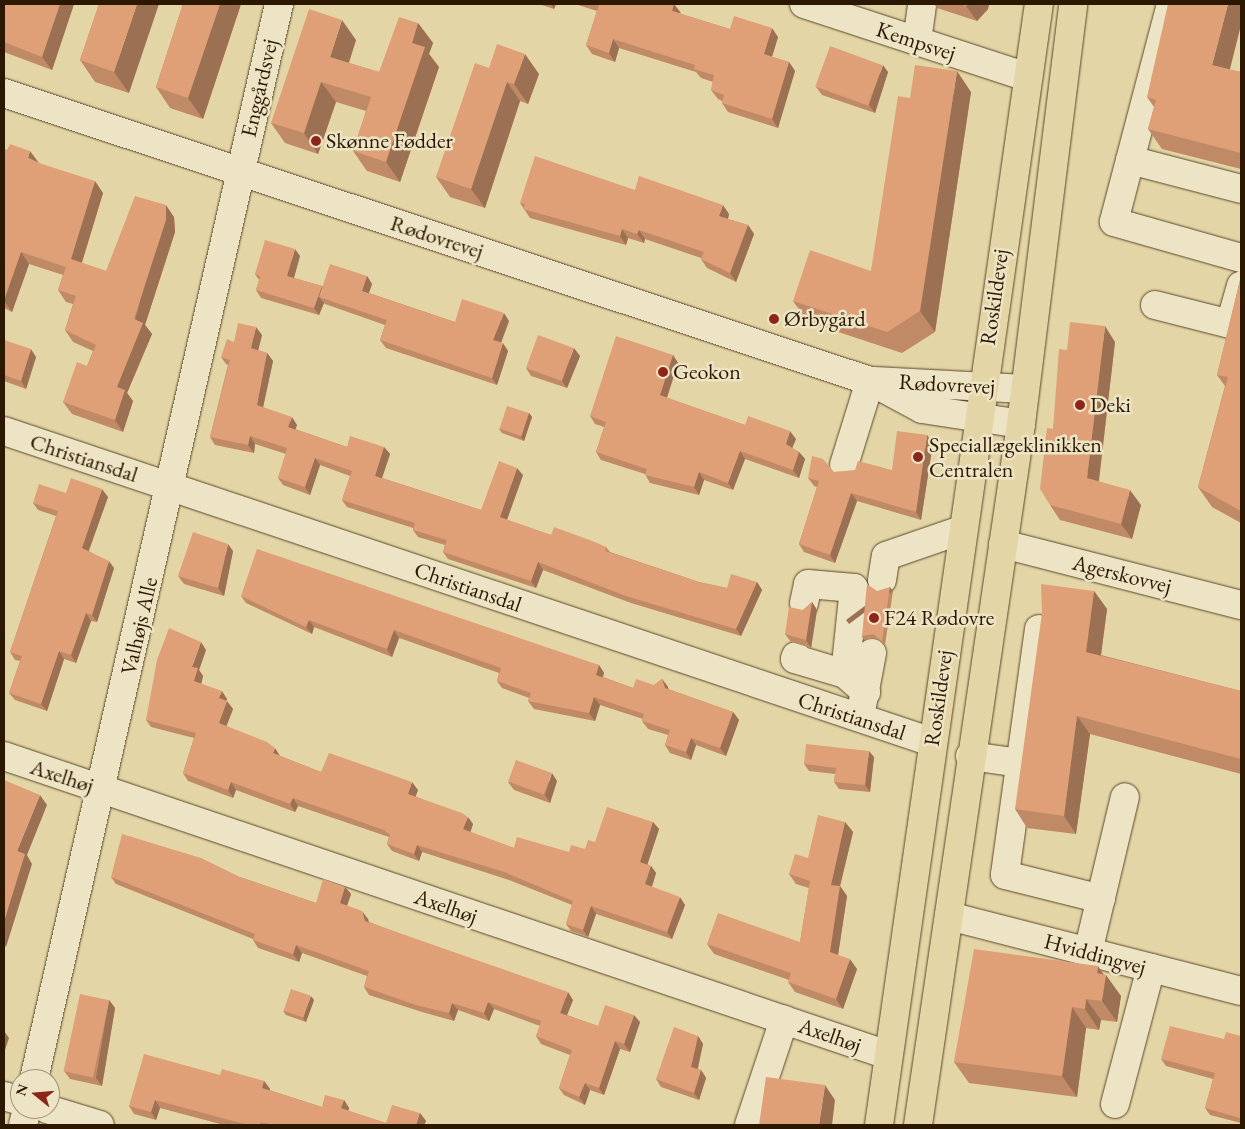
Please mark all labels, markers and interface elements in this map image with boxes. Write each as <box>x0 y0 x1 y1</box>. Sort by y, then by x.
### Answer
street label: Kempsvej <box>873 16 959 66</box>
street label: Enggårdsvej <box>235 36 283 140</box>
place label: Skønne Fødder <box>326 128 453 154</box>
marker: Skønne Fødder <box>310 135 322 147</box>
street label: Rødovrevej <box>387 210 487 264</box>
street label: Roskildevej <box>974 247 1014 347</box>
place label: Ørbygård <box>784 306 866 332</box>
marker: Ørbygård <box>768 313 780 325</box>
place label: Geokon <box>673 359 741 385</box>
marker: Geokon <box>657 366 669 378</box>
street label: Rødovrevej <box>898 368 996 400</box>
place label: Deki <box>1090 392 1131 418</box>
marker: Deki <box>1074 399 1086 411</box>
street label: Christiansdal <box>27 428 141 488</box>
place label: Speciallægeklinikken Centralen <box>929 431 1102 482</box>
marker: Speciallægeklinikken Centralen <box>911 450 925 464</box>
street label: Agerskovvej <box>1070 549 1174 599</box>
street label: Christiansdal <box>411 556 525 618</box>
street label: Valhøjs Alle <box>115 575 163 677</box>
place label: F24 Rødovre <box>884 605 994 631</box>
marker: F24 Rødovre <box>868 612 880 624</box>
street label: Roskildevej <box>918 648 958 748</box>
street label: Christiansdal <box>795 686 909 746</box>
street label: Axelhøj <box>27 753 97 799</box>
street label: Axelhøj <box>411 883 481 929</box>
street label: Hviddingvej <box>1041 928 1149 980</box>
street label: Axelhøj <box>795 1012 865 1058</box>
north arrow <box>10 1069 60 1119</box>
text: N <box>11 1082 32 1098</box>

